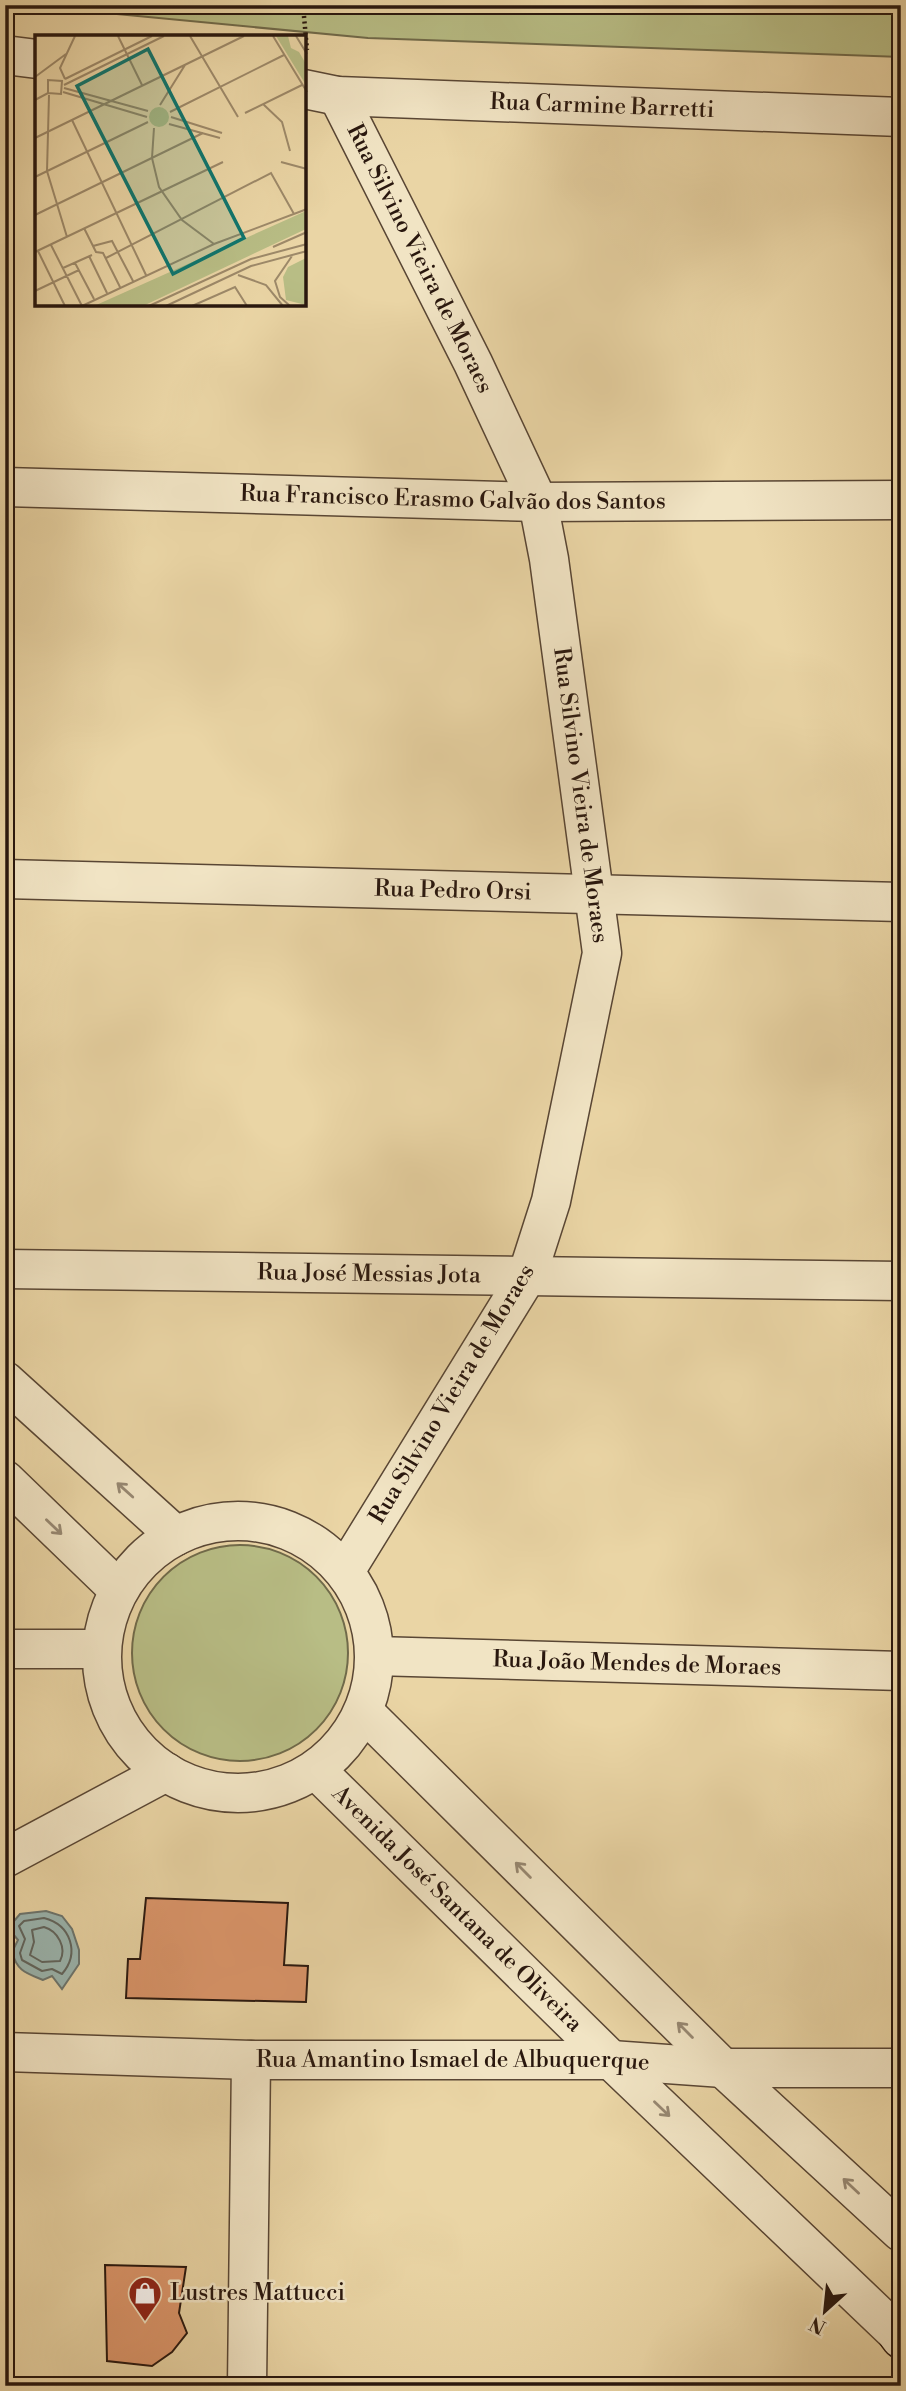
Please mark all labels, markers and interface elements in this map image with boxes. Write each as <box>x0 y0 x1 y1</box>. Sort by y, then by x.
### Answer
inset map <box>35 35 306 306</box>
street label: Rua Carmine Barretti <box>489 88 715 124</box>
street label: Rua Silvino Vieira de Moraes <box>340 119 499 398</box>
street label: Rua Francisco Erasmo Galvão dos Santos <box>239 480 666 516</box>
street label: Rua Silvino Vieira de Moraes <box>547 646 614 945</box>
street label: Rua Pedro Orsi <box>374 874 532 907</box>
street label: Rua José Messias Jota <box>257 1258 481 1289</box>
street label: Rua Silvino Vieira de Moraes <box>363 1259 541 1529</box>
one-way arrow <box>116 1482 134 1498</box>
one-way arrow <box>45 1519 62 1536</box>
street label: Rua João Mendes de Moraes <box>492 1645 782 1682</box>
street label: Avenida José Santana de Oliveira <box>325 1779 588 2038</box>
one-way arrow <box>515 1861 532 1878</box>
one-way arrow <box>677 2021 694 2038</box>
street label: Rua Amantino Ismael de Albuquerque <box>256 2046 651 2077</box>
one-way arrow <box>654 2100 671 2117</box>
one-way arrow <box>843 2177 860 2194</box>
shop icon: Lustres Mattucci <box>126 2274 164 2323</box>
north arrow <box>790 2276 860 2346</box>
place label: Lustres Mattucci <box>170 2279 345 2307</box>
text: N <box>806 2311 830 2339</box>

